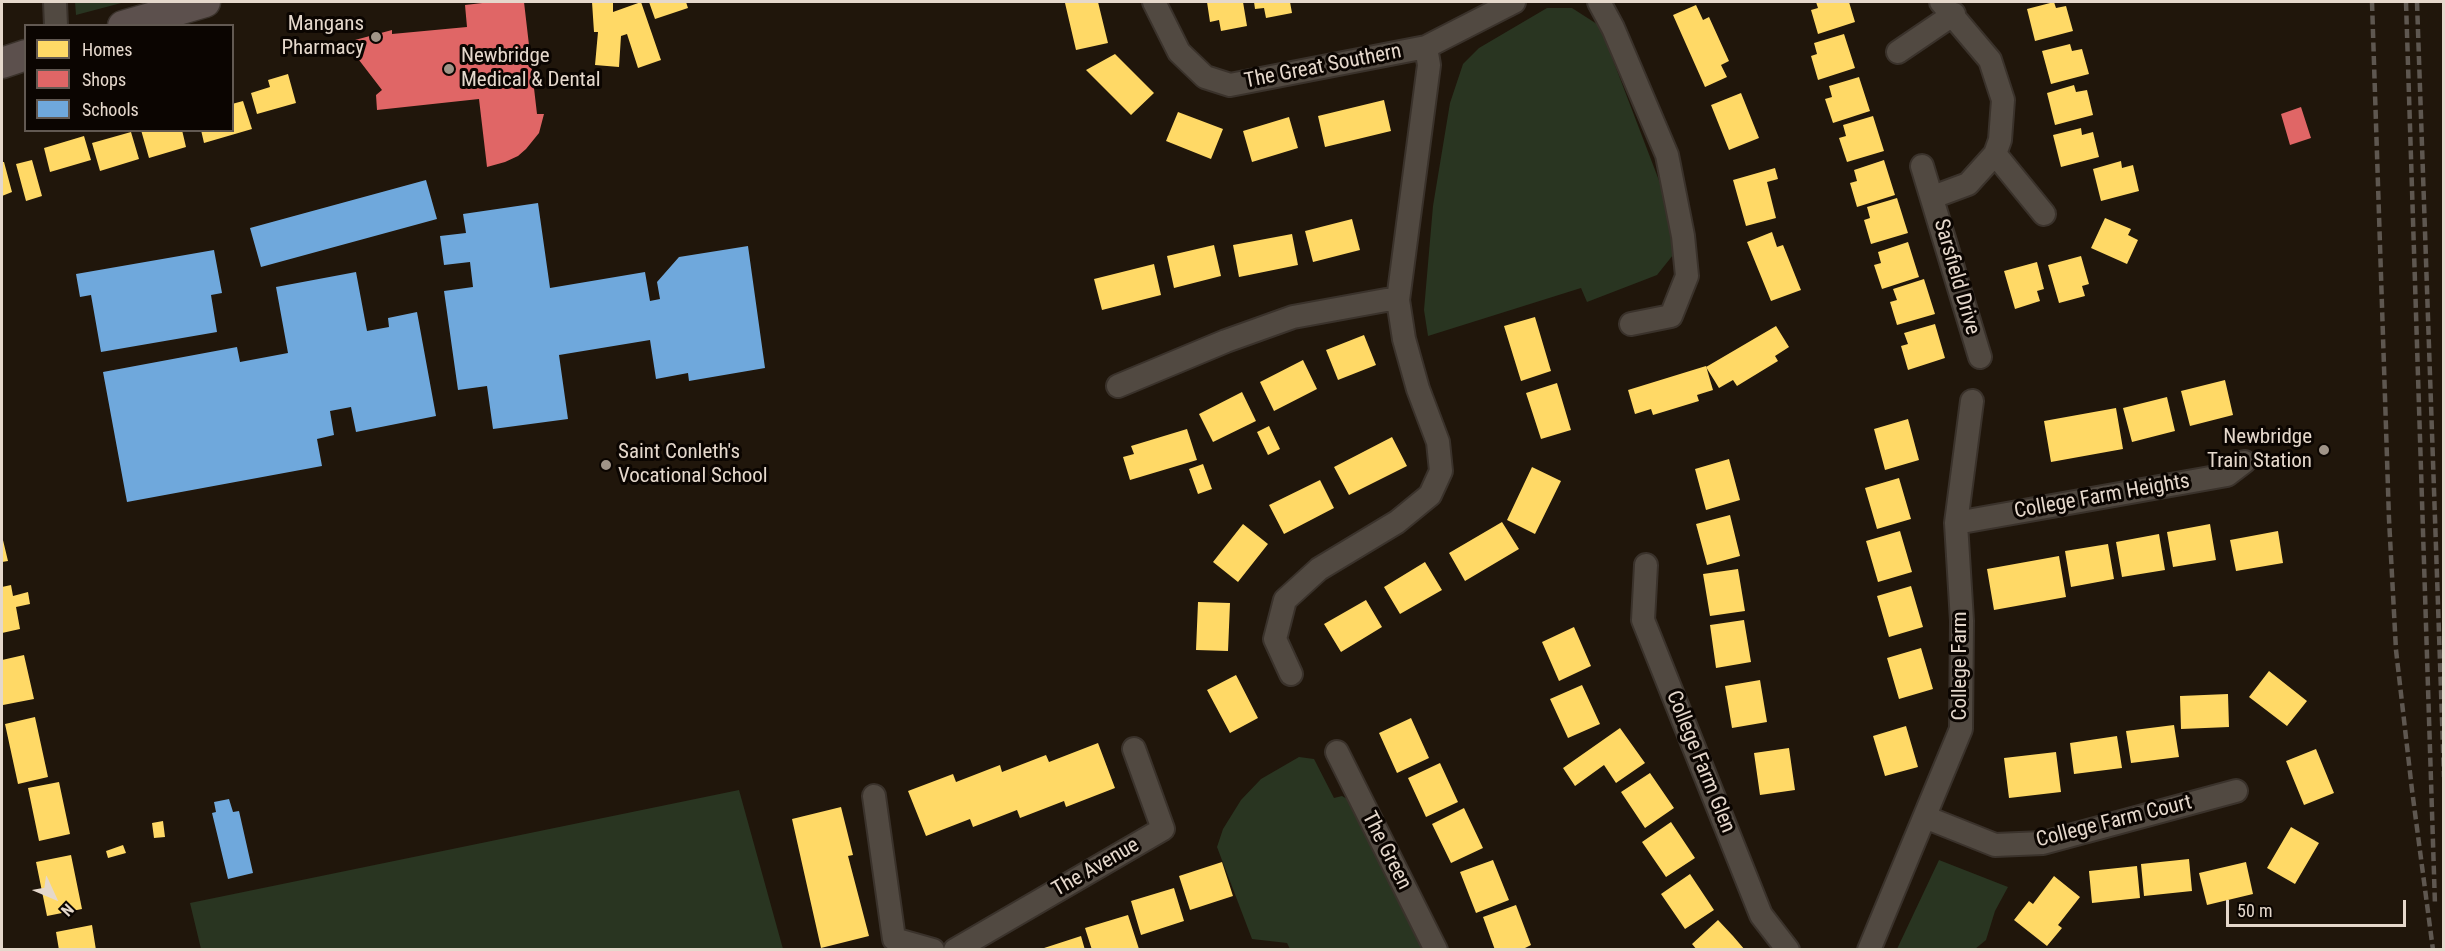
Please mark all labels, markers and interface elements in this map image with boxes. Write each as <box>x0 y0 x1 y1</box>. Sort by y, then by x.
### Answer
place label: Mangans Pharmacy <box>281 12 364 62</box>
legend <box>24 24 234 132</box>
marker: Mangans Pharmacy <box>369 30 383 44</box>
text: Homes <box>82 39 132 60</box>
street label: The Great Southern <box>1242 39 1404 95</box>
place label: Newbridge Medical & Dental <box>461 44 601 94</box>
marker: Newbridge Medical & Dental <box>442 62 456 76</box>
text: Shops <box>82 69 126 90</box>
text: Schools <box>82 99 139 120</box>
street label: Sarsfield Drive <box>1927 216 1985 338</box>
place label: Newbridge Train Station <box>2207 425 2312 475</box>
place label: Saint Conleth's Vocational School <box>618 440 768 490</box>
marker: Newbridge Train Station <box>2317 443 2331 457</box>
marker: Saint Conleth's Vocational School <box>599 458 613 472</box>
street label: College Farm Heights <box>2012 469 2192 525</box>
street label: College Farm <box>1948 612 1974 720</box>
street label: College Farm Glen <box>1660 687 1740 837</box>
street label: College Farm Court <box>2034 790 2194 854</box>
street label: The Green <box>1356 808 1416 894</box>
street label: The Avenue <box>1048 833 1144 903</box>
north arrow <box>24 867 84 927</box>
scale bar <box>2229 888 2409 926</box>
text: N <box>57 900 78 920</box>
text: 50 m <box>2237 900 2272 921</box>

